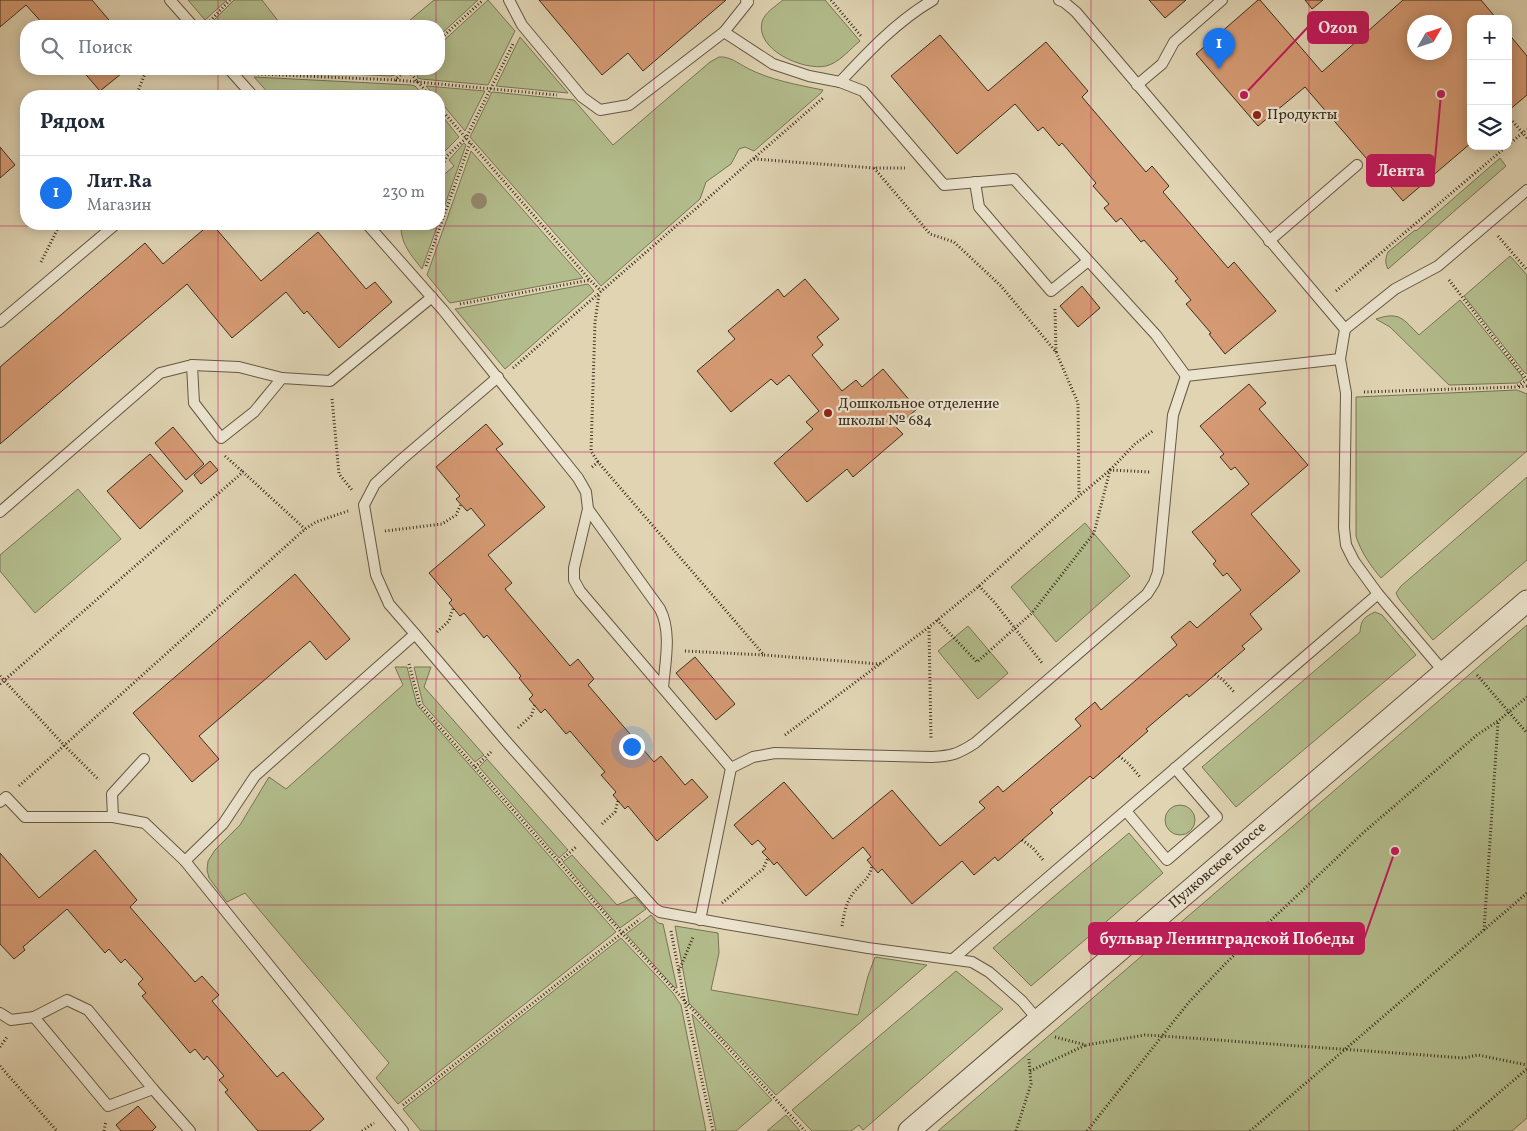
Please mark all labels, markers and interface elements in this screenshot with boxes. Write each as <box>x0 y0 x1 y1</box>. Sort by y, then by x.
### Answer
callout: Ozon <box>1308 12 1368 43</box>
north arrow <box>1407 15 1452 60</box>
map controls <box>1467 15 1512 150</box>
button: + <box>1467 15 1512 60</box>
text: Ozon <box>1318 18 1358 40</box>
search box <box>20 20 445 75</box>
pin: 1 <box>1203 28 1235 69</box>
icon: search <box>38 34 66 62</box>
text: Поиск <box>78 35 132 61</box>
button: − <box>1467 60 1512 105</box>
place label: Продукты <box>1267 105 1338 126</box>
button: layers <box>1467 105 1512 150</box>
text: Рядом <box>40 108 105 137</box>
marker: Продукты <box>1251 109 1263 121</box>
callout: Лента <box>1367 155 1434 186</box>
text: Лента <box>1377 161 1425 183</box>
text: Лит.Ra <box>87 169 152 195</box>
text: 1 <box>53 182 59 204</box>
text: 230 m <box>382 182 425 204</box>
text: Магазин <box>87 195 151 217</box>
place label: Дошкольное отделение школы № 684 <box>838 394 999 432</box>
marker: Дошкольное отделение школы № 684 <box>822 407 834 419</box>
your location <box>619 734 645 760</box>
street label: Пулковское шоссе <box>1165 818 1271 914</box>
callout: бульвар Ленинградской Победы <box>1089 923 1364 954</box>
text: бульвар Ленинградской Победы <box>1100 929 1354 951</box>

